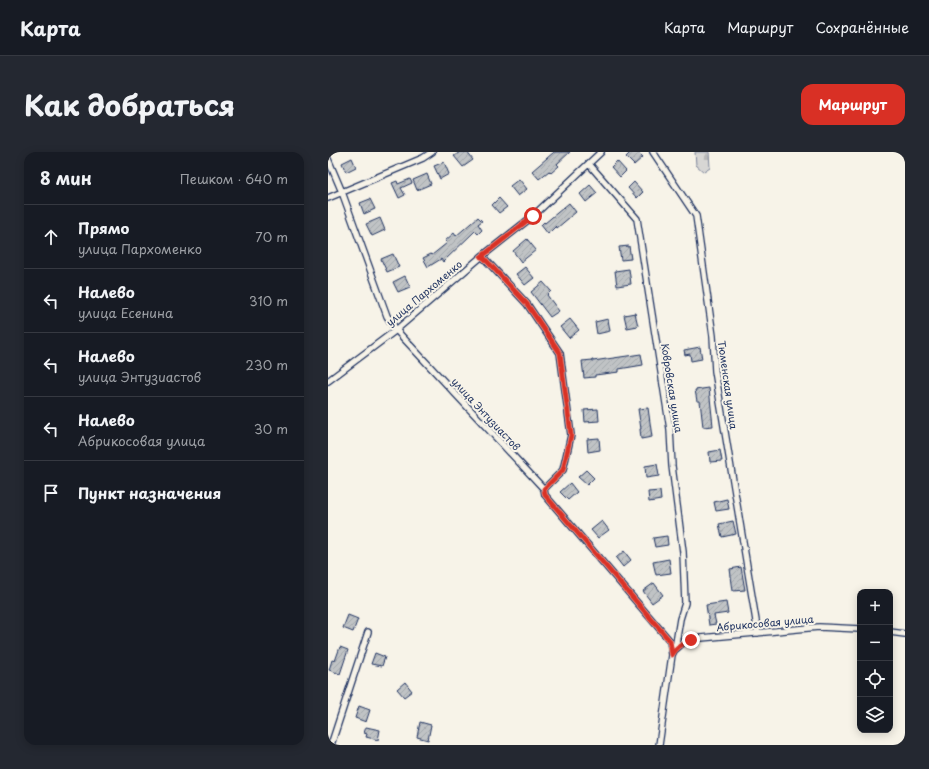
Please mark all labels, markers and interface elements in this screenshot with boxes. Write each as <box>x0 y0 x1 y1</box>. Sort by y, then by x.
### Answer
text: Карта <box>20 14 81 42</box>
text: Карта <box>664 17 705 38</box>
text: Маршрут <box>727 17 793 38</box>
text: Сохранённые <box>815 17 909 38</box>
text: Как добраться <box>24 83 235 126</box>
button: Маршрут <box>801 84 905 125</box>
text: 8 мин <box>40 165 92 191</box>
text: Пешком · 640 m <box>180 169 288 188</box>
route start <box>524 207 542 225</box>
text: Прямо <box>78 216 129 239</box>
icon: ahead <box>40 226 62 248</box>
text: 70 m <box>255 227 288 246</box>
text: улица Пархоменко <box>78 239 202 258</box>
street label: улица Пархоменко <box>382 256 465 329</box>
text: Налево <box>78 280 135 303</box>
icon: left <box>40 290 62 312</box>
text: 310 m <box>249 291 288 310</box>
text: улица Есенина <box>78 303 173 322</box>
street label: Тюменская улица <box>715 340 742 431</box>
street label: Ковровская улица <box>658 342 687 435</box>
text: Налево <box>78 344 135 367</box>
icon: left <box>40 354 62 376</box>
text: 230 m <box>246 355 288 374</box>
text: улица Энтузиастов <box>78 367 201 386</box>
street label: улица Энтузиастов <box>449 374 524 454</box>
text: Налево <box>78 408 135 431</box>
icon: left <box>40 418 62 440</box>
text: 30 m <box>254 419 288 438</box>
text: Абрикосовая улица <box>78 431 205 450</box>
text: Пункт назначения <box>78 481 221 504</box>
icon: arrive <box>40 482 62 504</box>
map controls <box>857 589 893 733</box>
button: + <box>857 589 893 625</box>
street label: Абрикосовая улица <box>716 611 815 634</box>
button: − <box>857 625 893 661</box>
route end <box>682 631 700 649</box>
button: locate <box>857 661 893 697</box>
button: layers <box>857 697 893 733</box>

